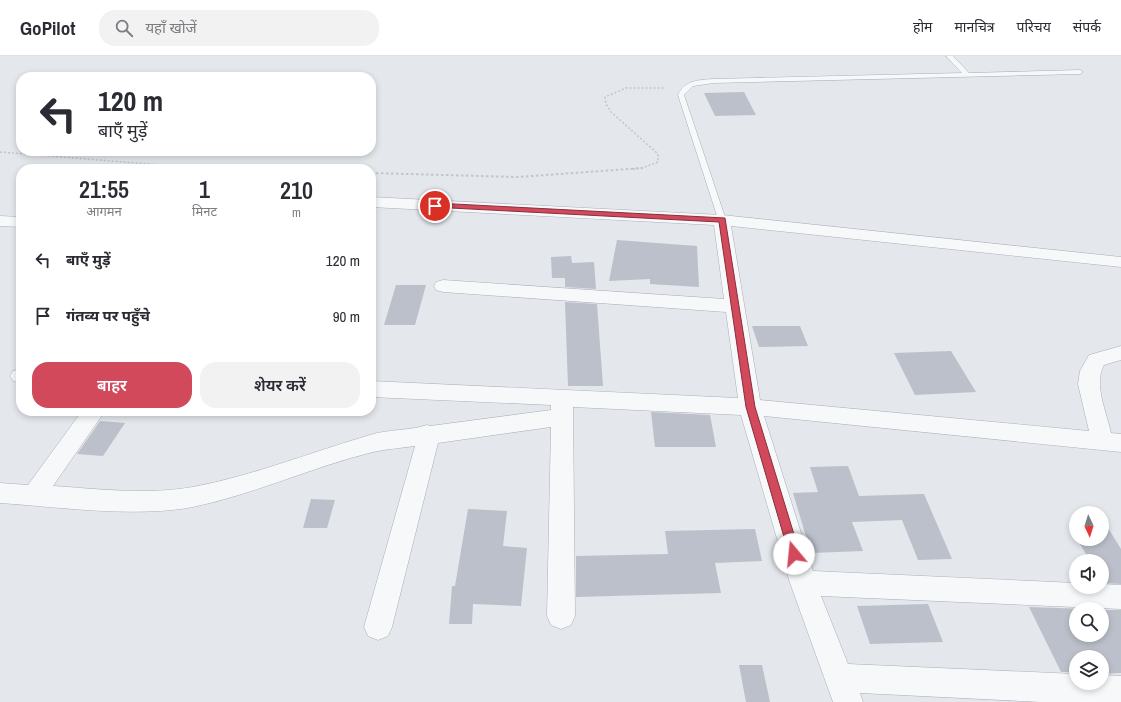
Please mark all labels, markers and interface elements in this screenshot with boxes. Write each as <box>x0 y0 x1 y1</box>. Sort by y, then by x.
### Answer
search box <box>99 10 379 46</box>
text: GoPilot <box>20 15 75 41</box>
icon: search <box>113 17 135 39</box>
text: यहाँ खोजें <box>145 17 197 38</box>
text: होम <box>913 18 932 36</box>
text: मानचित्र <box>954 18 995 36</box>
text: परिचय <box>1017 18 1051 36</box>
text: संपर्क <box>1073 18 1101 36</box>
text: 120 m <box>98 82 163 120</box>
icon: left <box>32 88 84 140</box>
text: बाएँ मुड़ें <box>98 118 147 143</box>
text: 21:55 <box>79 173 129 205</box>
text: 1 <box>199 173 210 205</box>
text: 210 <box>280 174 313 206</box>
pin <box>418 189 452 223</box>
icon: arrive <box>424 195 446 217</box>
text: आगमन <box>86 203 122 220</box>
text: मिनट <box>192 203 217 220</box>
text: m <box>292 204 301 221</box>
icon: left <box>32 249 54 271</box>
text: बाएँ मुड़ें <box>66 249 111 270</box>
text: 120 m <box>326 250 360 271</box>
icon: arrive <box>32 305 54 327</box>
text: गंतव्य पर पहुँचे <box>66 305 150 326</box>
text: 90 m <box>333 306 360 327</box>
button: बाहर <box>32 362 192 408</box>
button: शेयर करें <box>200 362 360 408</box>
north arrow <box>1069 506 1109 546</box>
map controls <box>1069 506 1109 690</box>
position arrow <box>773 533 815 575</box>
button: sound <box>1069 554 1109 594</box>
button: search <box>1069 602 1109 642</box>
button: layers <box>1069 650 1109 690</box>

